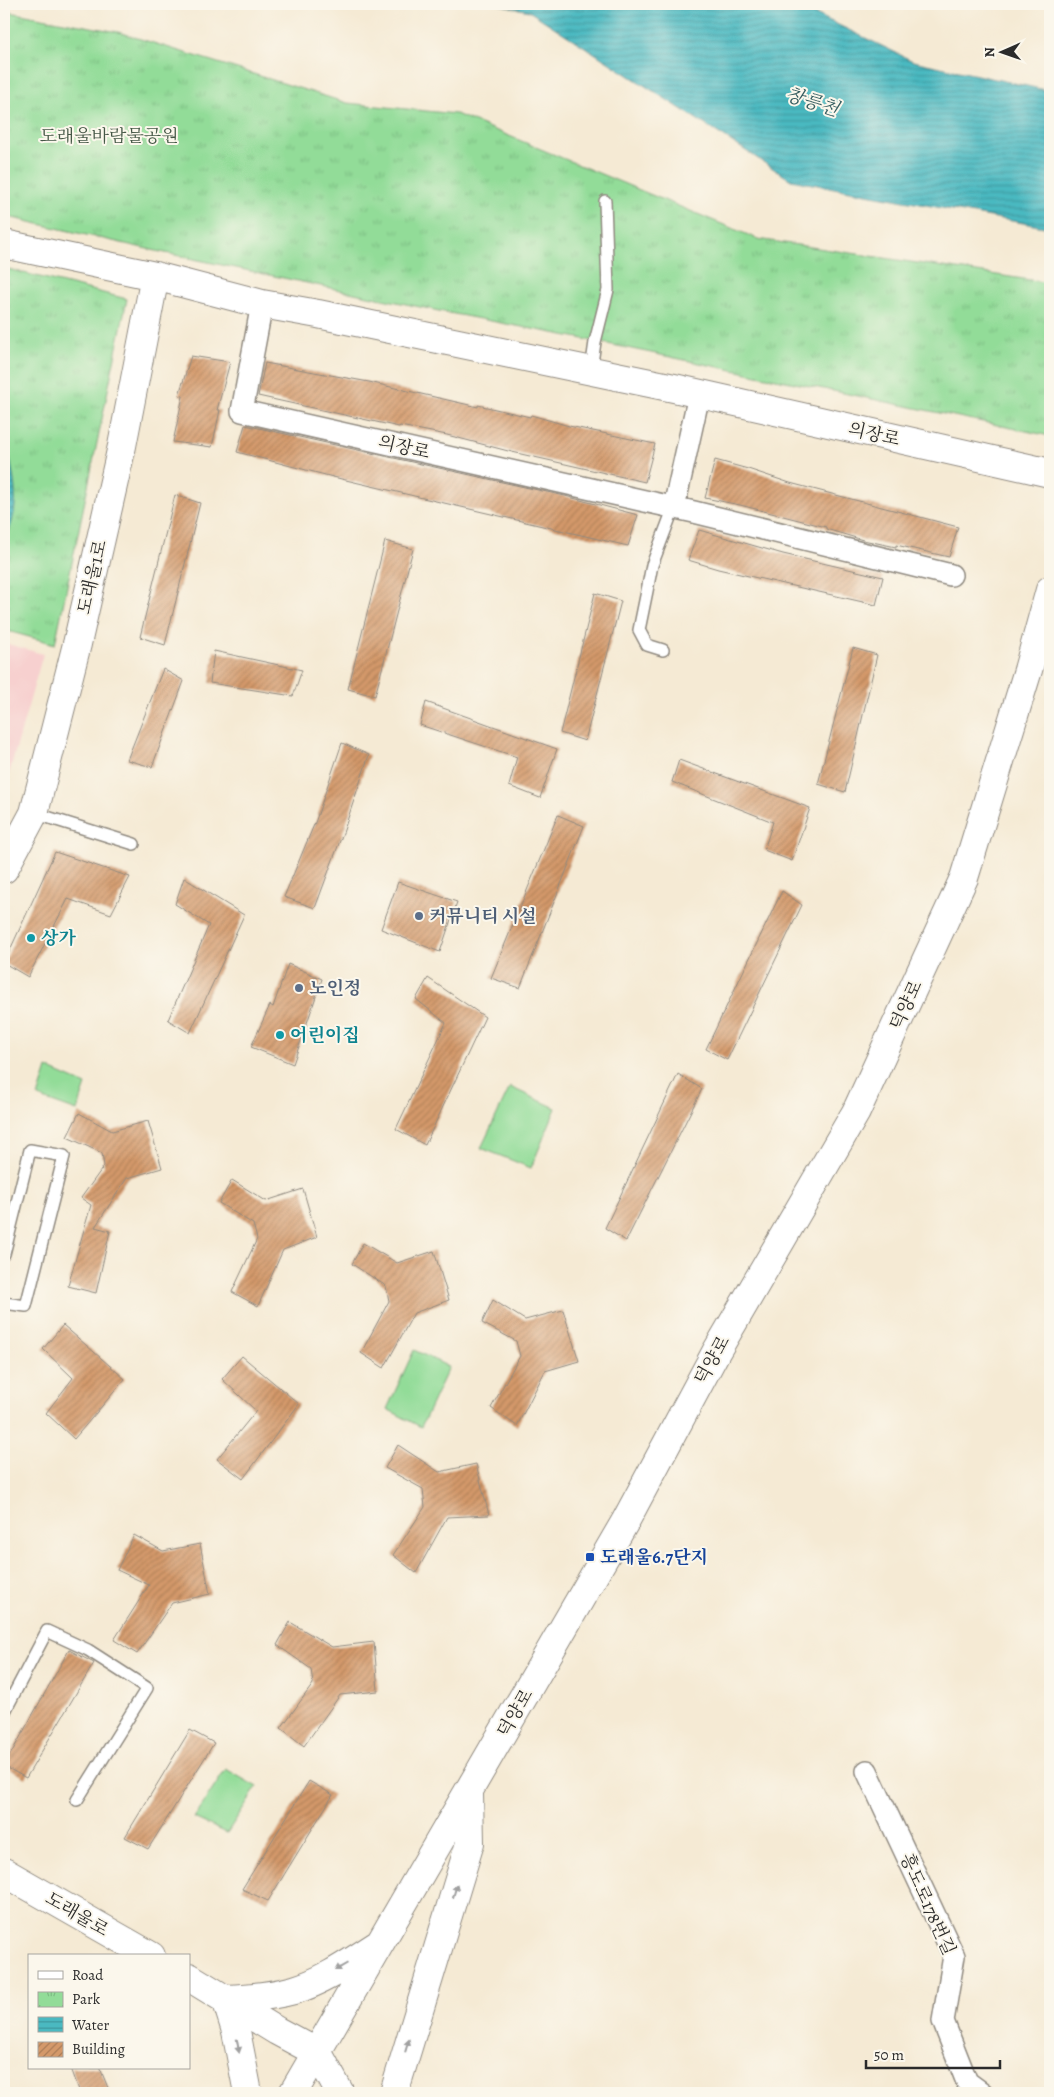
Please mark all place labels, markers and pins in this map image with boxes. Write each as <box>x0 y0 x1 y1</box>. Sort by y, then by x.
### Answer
place label: 커뮤니티 시설 <box>429 904 536 928</box>
marker: 커뮤니티 시설 <box>413 910 425 922</box>
place label: 상가 <box>41 926 76 950</box>
marker: 상가 <box>25 932 37 944</box>
place label: 노인정 <box>309 976 361 1000</box>
marker: 노인정 <box>293 982 305 994</box>
place label: 어린이집 <box>290 1023 360 1047</box>
marker: 어린이집 <box>274 1029 286 1041</box>
place label: 도래울6.7단지 <box>600 1545 708 1569</box>
marker: 도래울6.7단지 <box>584 1551 596 1563</box>

